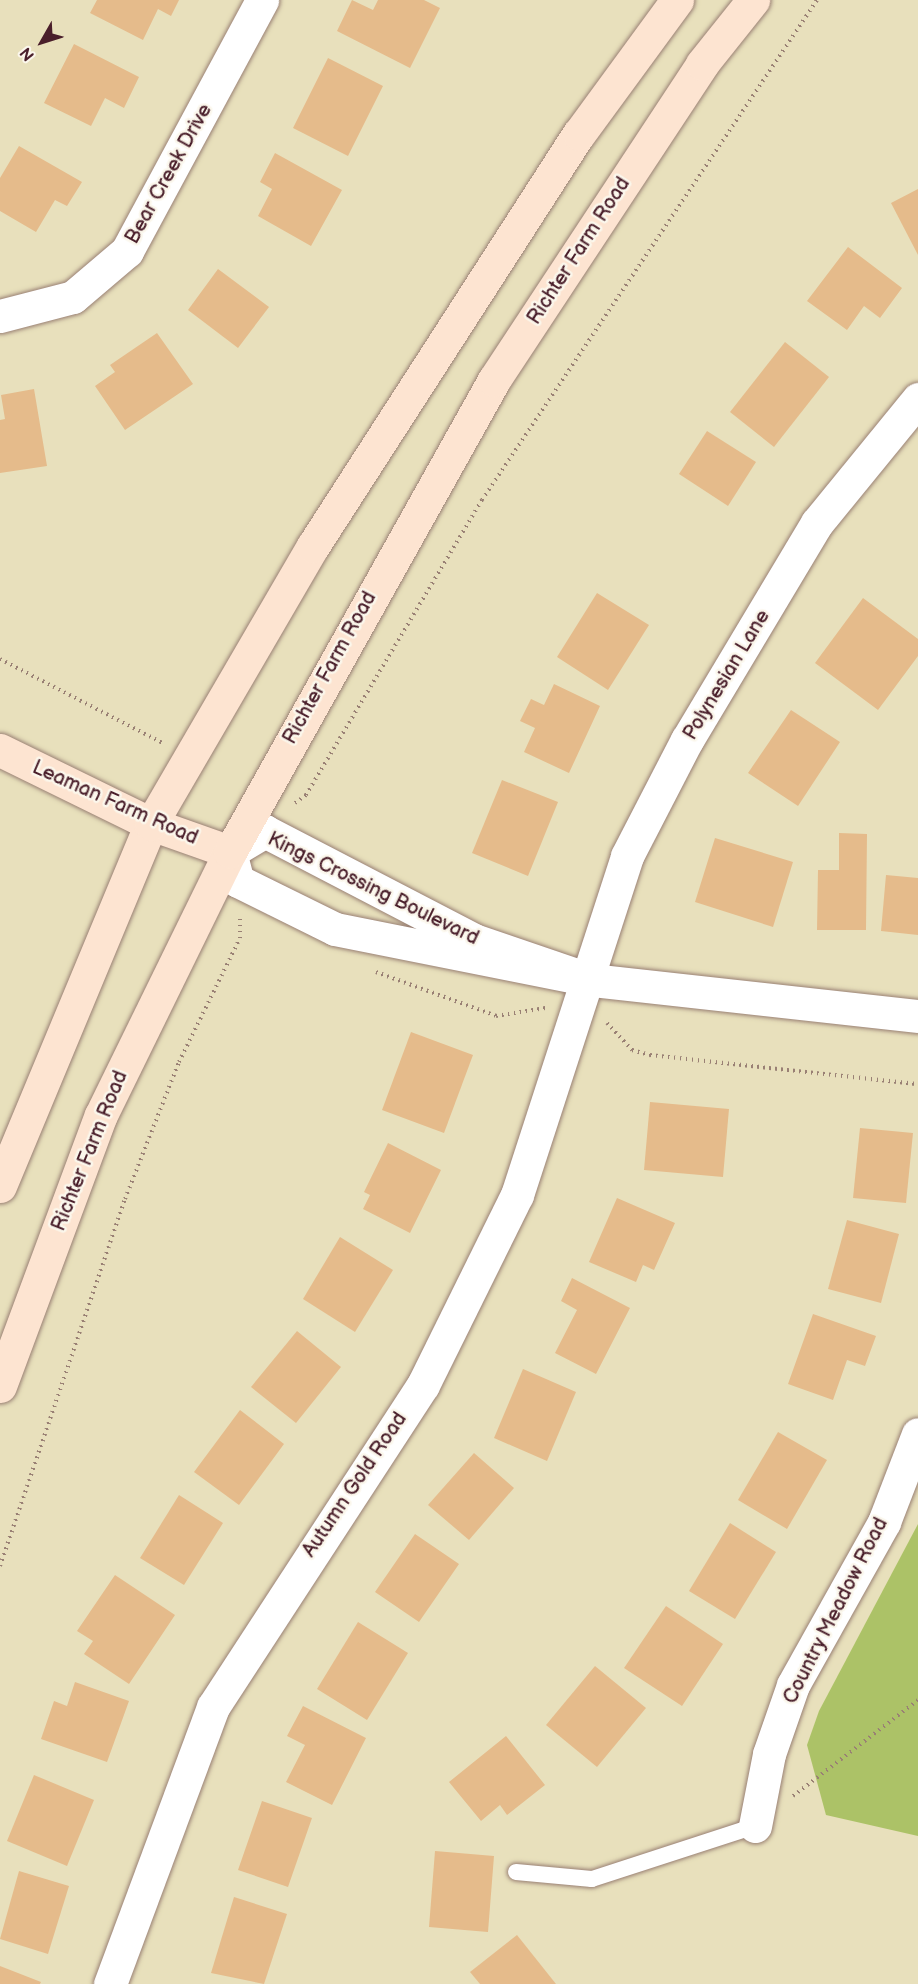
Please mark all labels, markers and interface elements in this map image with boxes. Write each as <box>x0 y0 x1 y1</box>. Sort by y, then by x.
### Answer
north arrow <box>12 12 72 72</box>
text: N <box>16 43 39 64</box>
street label: Bear Creek Drive <box>121 100 217 248</box>
street label: Richter Farm Road <box>522 173 636 329</box>
street label: Richter Farm Road <box>278 587 382 749</box>
street label: Polynesian Lane <box>679 606 775 744</box>
street label: Leaman Farm Road <box>28 756 202 850</box>
street label: Kings Crossing Boulevard <box>264 827 482 951</box>
street label: Richter Farm Road <box>47 1067 133 1235</box>
street label: Autumn Gold Road <box>298 1408 412 1562</box>
street label: Country Meadow Road <box>778 1513 894 1709</box>

